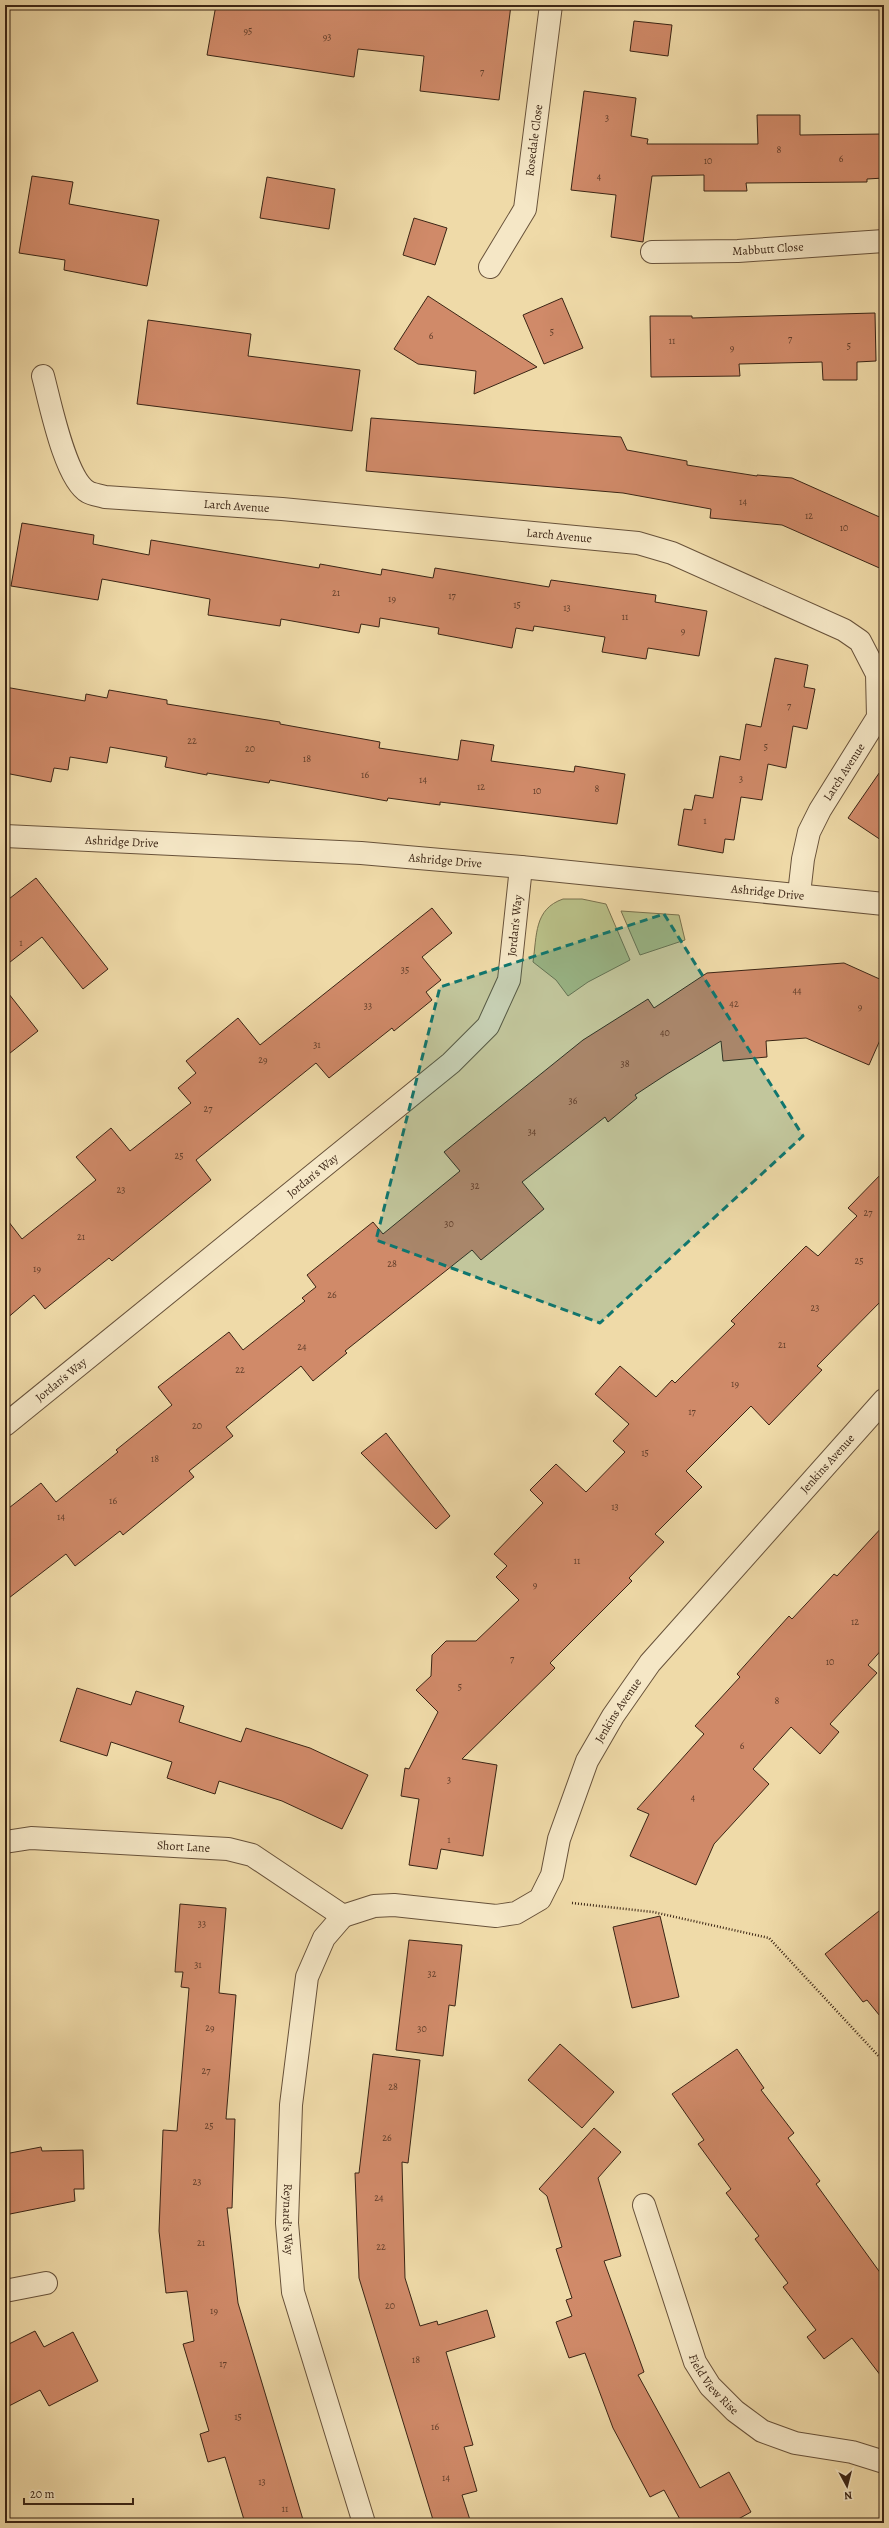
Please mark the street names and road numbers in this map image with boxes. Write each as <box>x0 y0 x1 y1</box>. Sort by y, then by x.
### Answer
street label: Rosedale Close <box>521 103 546 177</box>
street label: Mabbutt Close <box>732 239 804 259</box>
street label: Larch Avenue <box>203 496 270 516</box>
street label: Larch Avenue <box>526 524 593 547</box>
street label: Larch Avenue <box>819 740 869 804</box>
street label: Ashridge Drive <box>84 832 159 851</box>
street label: Ashridge Drive <box>407 849 483 872</box>
street label: Ashridge Drive <box>729 880 805 904</box>
street label: Jordan's Way <box>504 893 526 957</box>
street label: Jordan's Way <box>283 1149 342 1201</box>
street label: Jordan's Way <box>32 1354 90 1405</box>
street label: Jenkins Avenue <box>797 1431 858 1497</box>
street label: Jenkins Avenue <box>591 1675 645 1746</box>
street label: Short Lane <box>156 1837 211 1856</box>
street label: Reynard's Way <box>279 2183 298 2256</box>
street label: Field View Rise <box>685 2352 742 2418</box>

